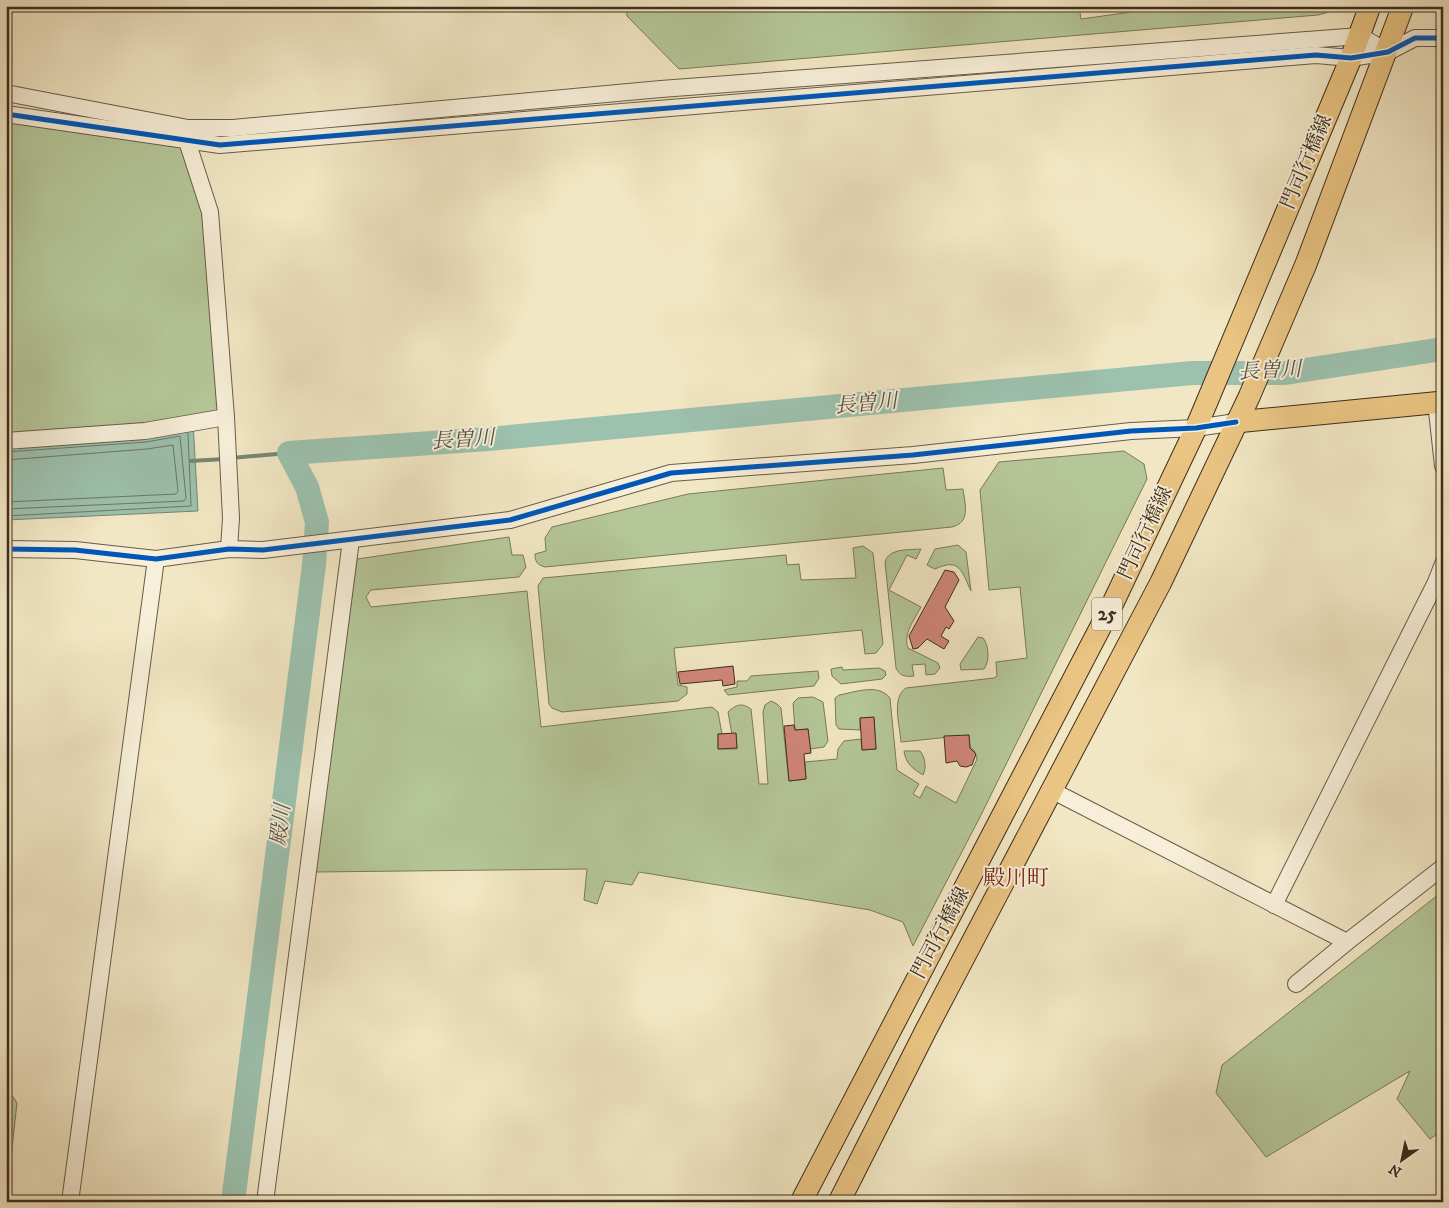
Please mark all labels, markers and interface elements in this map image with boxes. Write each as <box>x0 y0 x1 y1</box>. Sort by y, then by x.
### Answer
street label: 門司行橋線 <box>1276 111 1338 213</box>
water label: 長曽川 <box>1238 356 1304 386</box>
water label: 長曽川 <box>833 388 901 420</box>
water label: 長曽川 <box>431 425 497 455</box>
street label: 門司行橋線 <box>1114 482 1178 584</box>
road number: 25 <box>1092 598 1122 630</box>
water label: 殿川 <box>266 801 297 847</box>
district label: 殿川町 <box>983 865 1049 892</box>
street label: 門司行橋線 <box>906 883 976 983</box>
north arrow <box>1376 1136 1426 1186</box>
text: N <box>1385 1159 1405 1181</box>

